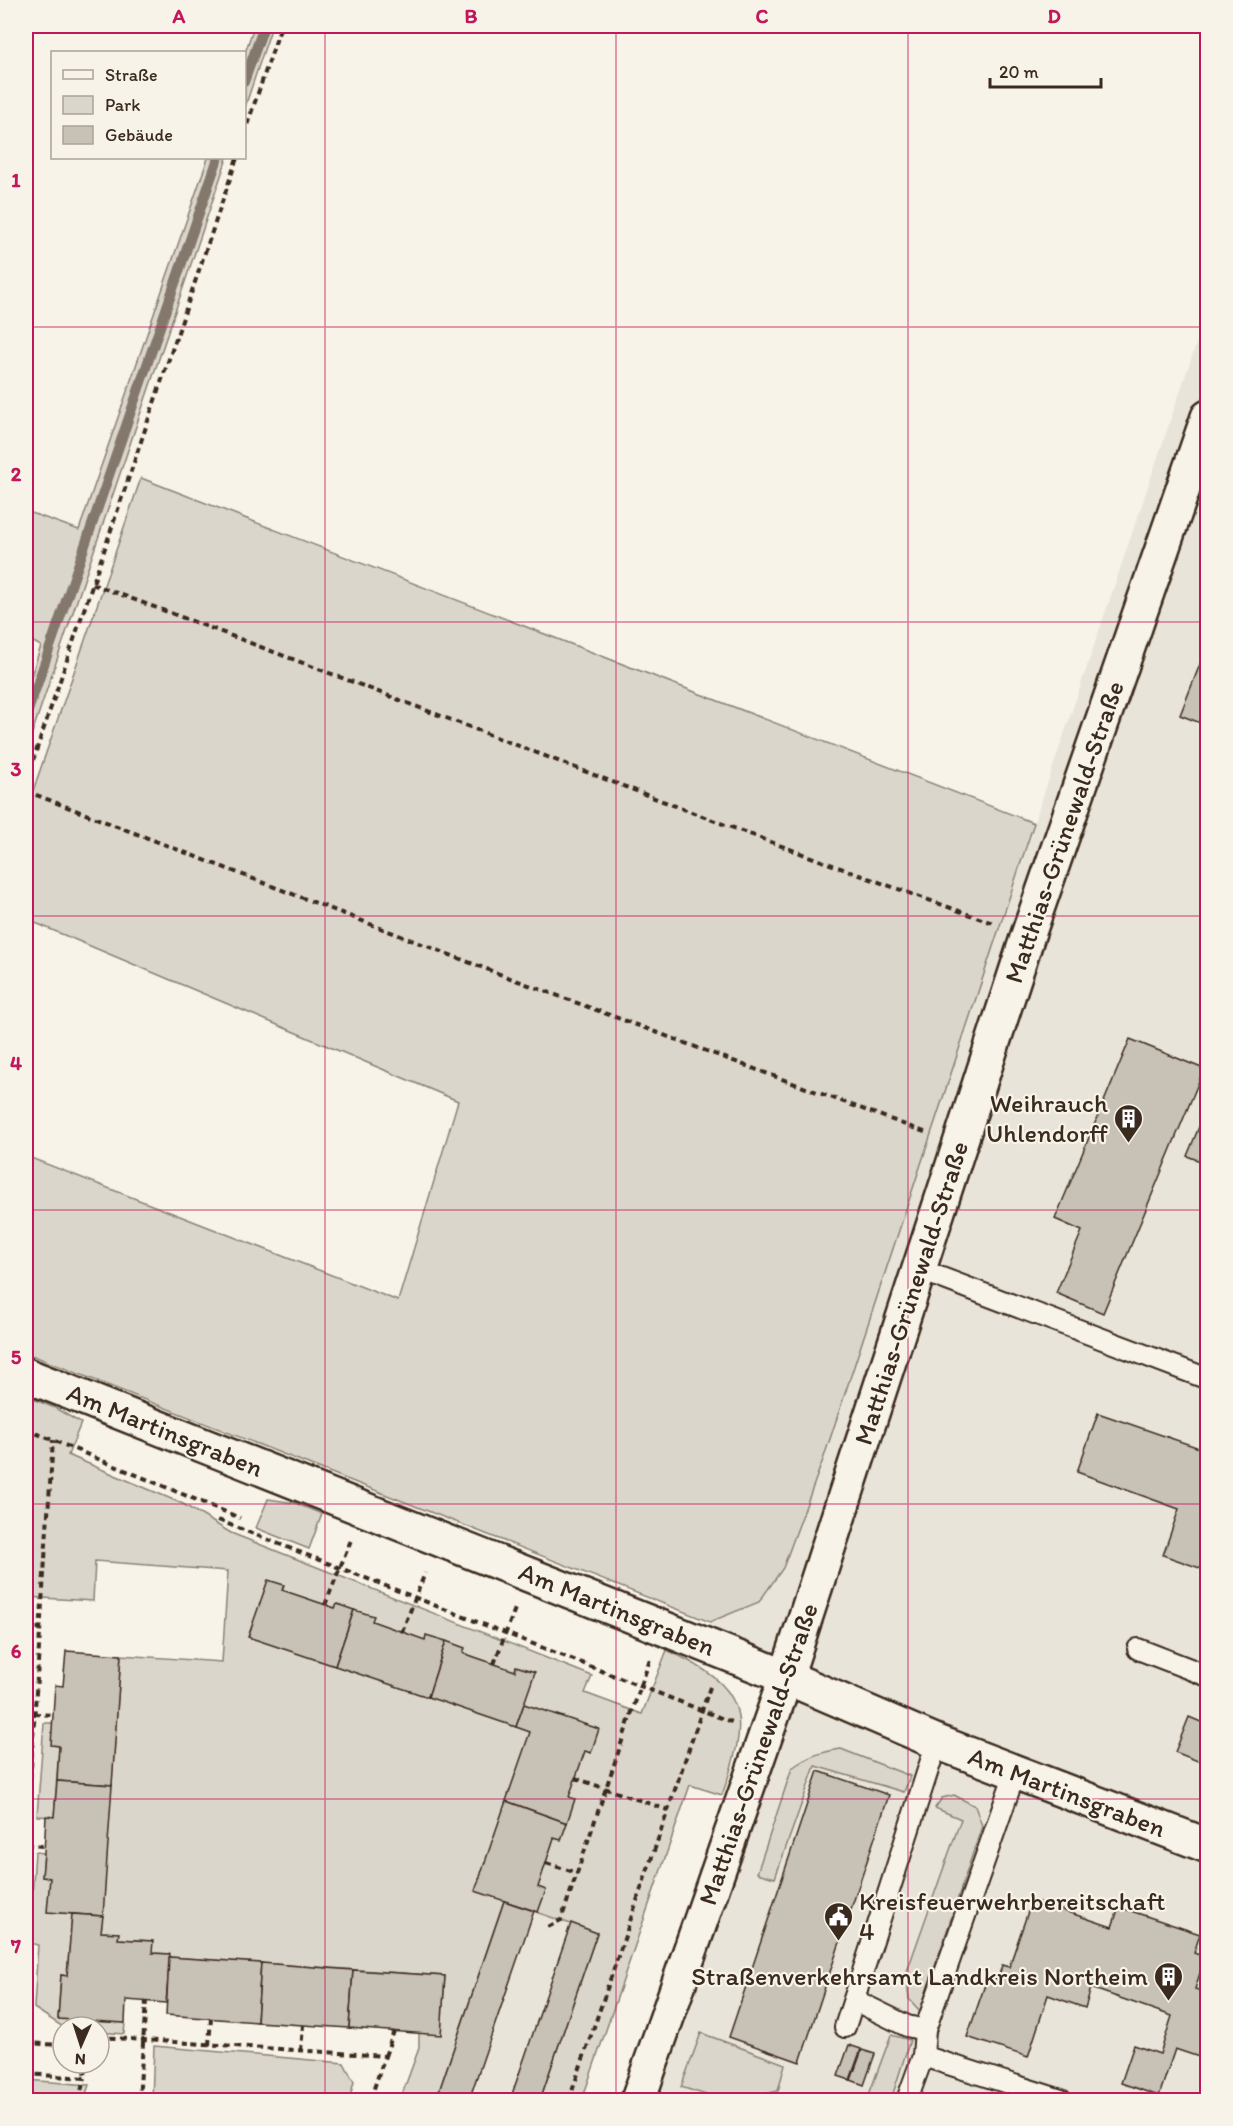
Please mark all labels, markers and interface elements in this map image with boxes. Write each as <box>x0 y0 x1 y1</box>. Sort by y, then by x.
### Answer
text: A <box>172 4 186 28</box>
text: B <box>465 4 478 28</box>
text: C <box>756 4 769 28</box>
text: D <box>1047 4 1061 28</box>
legend <box>51 51 246 159</box>
scale bar <box>990 51 1101 89</box>
text: 20 m <box>999 61 1039 83</box>
text: Straße <box>105 64 158 86</box>
text: Park <box>105 94 140 116</box>
text: Gebäude <box>105 124 173 146</box>
text: 1 <box>11 168 21 192</box>
text: 2 <box>11 462 22 486</box>
street label: Matthias-Grünewald-Straße <box>997 677 1131 987</box>
text: 3 <box>11 757 22 781</box>
text: 4 <box>10 1051 22 1075</box>
place label: Weihrauch Uhlendorff <box>986 1087 1108 1149</box>
building icon: Weihrauch Uhlendorff <box>1113 1102 1145 1144</box>
street label: Matthias-Grünewald-Straße <box>847 1137 975 1449</box>
text: 5 <box>11 1345 22 1369</box>
street label: Am Martinsgraben <box>62 1376 268 1484</box>
street label: Am Martinsgraben <box>514 1555 720 1663</box>
street label: Matthias-Grünewald-Straße <box>691 1599 825 1909</box>
text: 6 <box>11 1639 22 1663</box>
street label: Am Martinsgraben <box>964 1740 1170 1844</box>
place label: Kreisfeuerwehrbereitschaft 4 <box>859 1885 1166 1947</box>
public building icon: Kreisfeuerwehrbereitschaft 4 <box>822 1900 854 1942</box>
text: 7 <box>10 1934 21 1958</box>
place label: Straßenverkehrsamt Landkreis Northeim <box>691 1960 1148 1992</box>
building icon: Straßenverkehrsamt Landkreis Northeim <box>1153 1960 1185 2002</box>
north arrow <box>51 2015 111 2075</box>
text: N <box>74 2050 86 2069</box>

